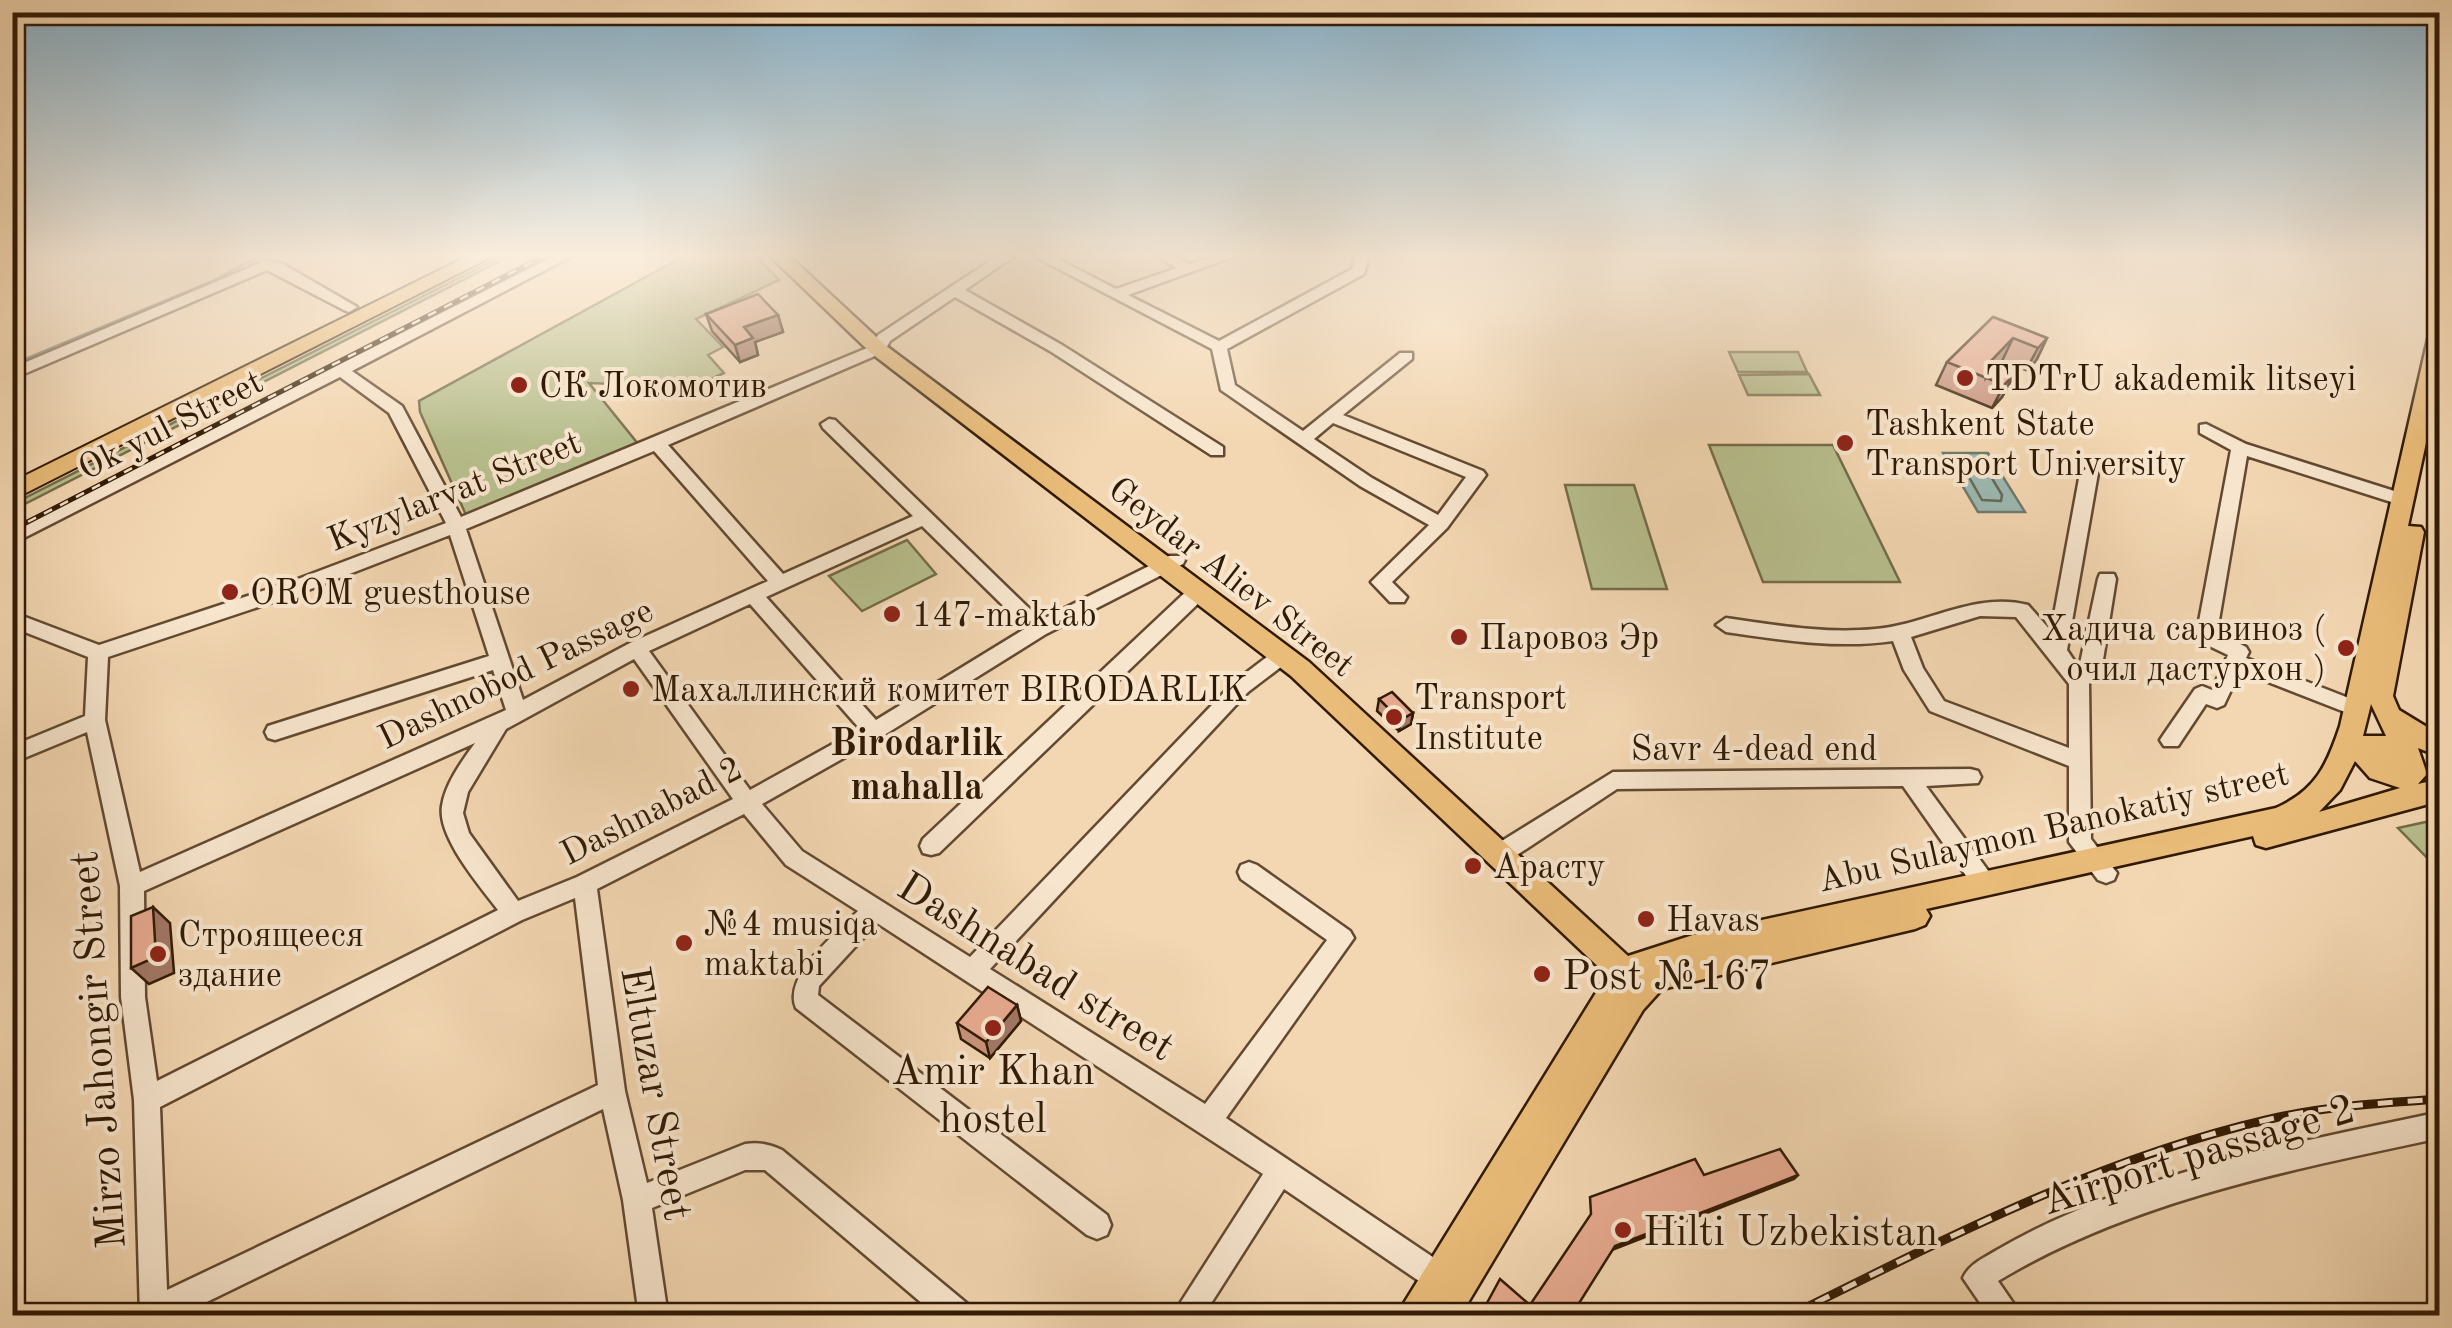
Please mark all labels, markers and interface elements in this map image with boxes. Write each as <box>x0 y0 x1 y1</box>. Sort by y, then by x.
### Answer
place label: TDTrU akademik litseyi <box>1985 363 2357 398</box>
street label: Ok yul Street <box>73 365 269 488</box>
marker: TDTrU akademik litseyi <box>1954 367 1976 389</box>
place label: СК Локомотив <box>539 370 767 405</box>
marker: СК Локомотив <box>508 374 530 396</box>
place label: Tashkent State Transport University <box>1865 408 2186 483</box>
street label: Kyzylarvat Street <box>323 426 586 559</box>
marker: Tashkent State Transport University <box>1834 432 1856 454</box>
street label: Geydar Aliev Street <box>1101 472 1360 684</box>
place label: OROM guesthouse <box>250 577 531 612</box>
marker: OROM guesthouse <box>219 581 241 603</box>
street label: Dashnobod Passage <box>373 594 659 757</box>
place label: 147-maktab <box>912 599 1097 634</box>
marker: 147-maktab <box>881 603 903 625</box>
place label: Хадича сарвиноз ( очил дастурхон ) <box>2041 613 2326 688</box>
place label: Паровоз Эр <box>1479 622 1659 657</box>
marker: Паровоз Эр <box>1448 626 1470 648</box>
marker: Хадича сарвиноз ( очил дастурхон ) <box>2335 637 2357 659</box>
place label: Махаллинский комитет BIRODARLIK <box>651 674 1248 709</box>
marker: Махаллинский комитет BIRODARLIK <box>620 678 642 700</box>
place label: Transport Institute <box>1414 682 1567 757</box>
marker: Transport Institute <box>1383 706 1405 728</box>
district label: Birodarlik mahalla <box>830 726 1004 808</box>
street label: Savr 4-dead end <box>1631 733 1877 768</box>
street label: Dashnabad 2 <box>556 752 749 873</box>
street label: Abu Sulaymon Banokatiy street <box>1815 757 2292 900</box>
street label: Mirzo Jahongir Street <box>65 849 135 1250</box>
place label: Арасту <box>1493 851 1606 886</box>
marker: Арасту <box>1462 855 1484 877</box>
street label: Dashnabad street <box>889 866 1181 1070</box>
place label: Havas <box>1666 904 1760 939</box>
place label: №4 musiqa maktabi <box>704 908 877 983</box>
marker: Havas <box>1635 908 1657 930</box>
place label: Строящееся здание <box>178 919 364 994</box>
marker: №4 musiqa maktabi <box>673 932 695 954</box>
marker: Строящееся здание <box>147 943 169 965</box>
place label: Post №167 <box>1562 957 1772 999</box>
marker: Post №167 <box>1531 963 1553 985</box>
street label: Eltuzar Street <box>611 964 697 1224</box>
marker: Amir Khan hostel <box>982 1017 1004 1039</box>
place label: Amir Khan hostel <box>891 1052 1095 1142</box>
street label: Аirport passage 2 <box>2038 1089 2361 1224</box>
place label: Hilti Uzbekistan <box>1643 1213 1938 1255</box>
marker: Hilti Uzbekistan <box>1612 1219 1634 1241</box>

